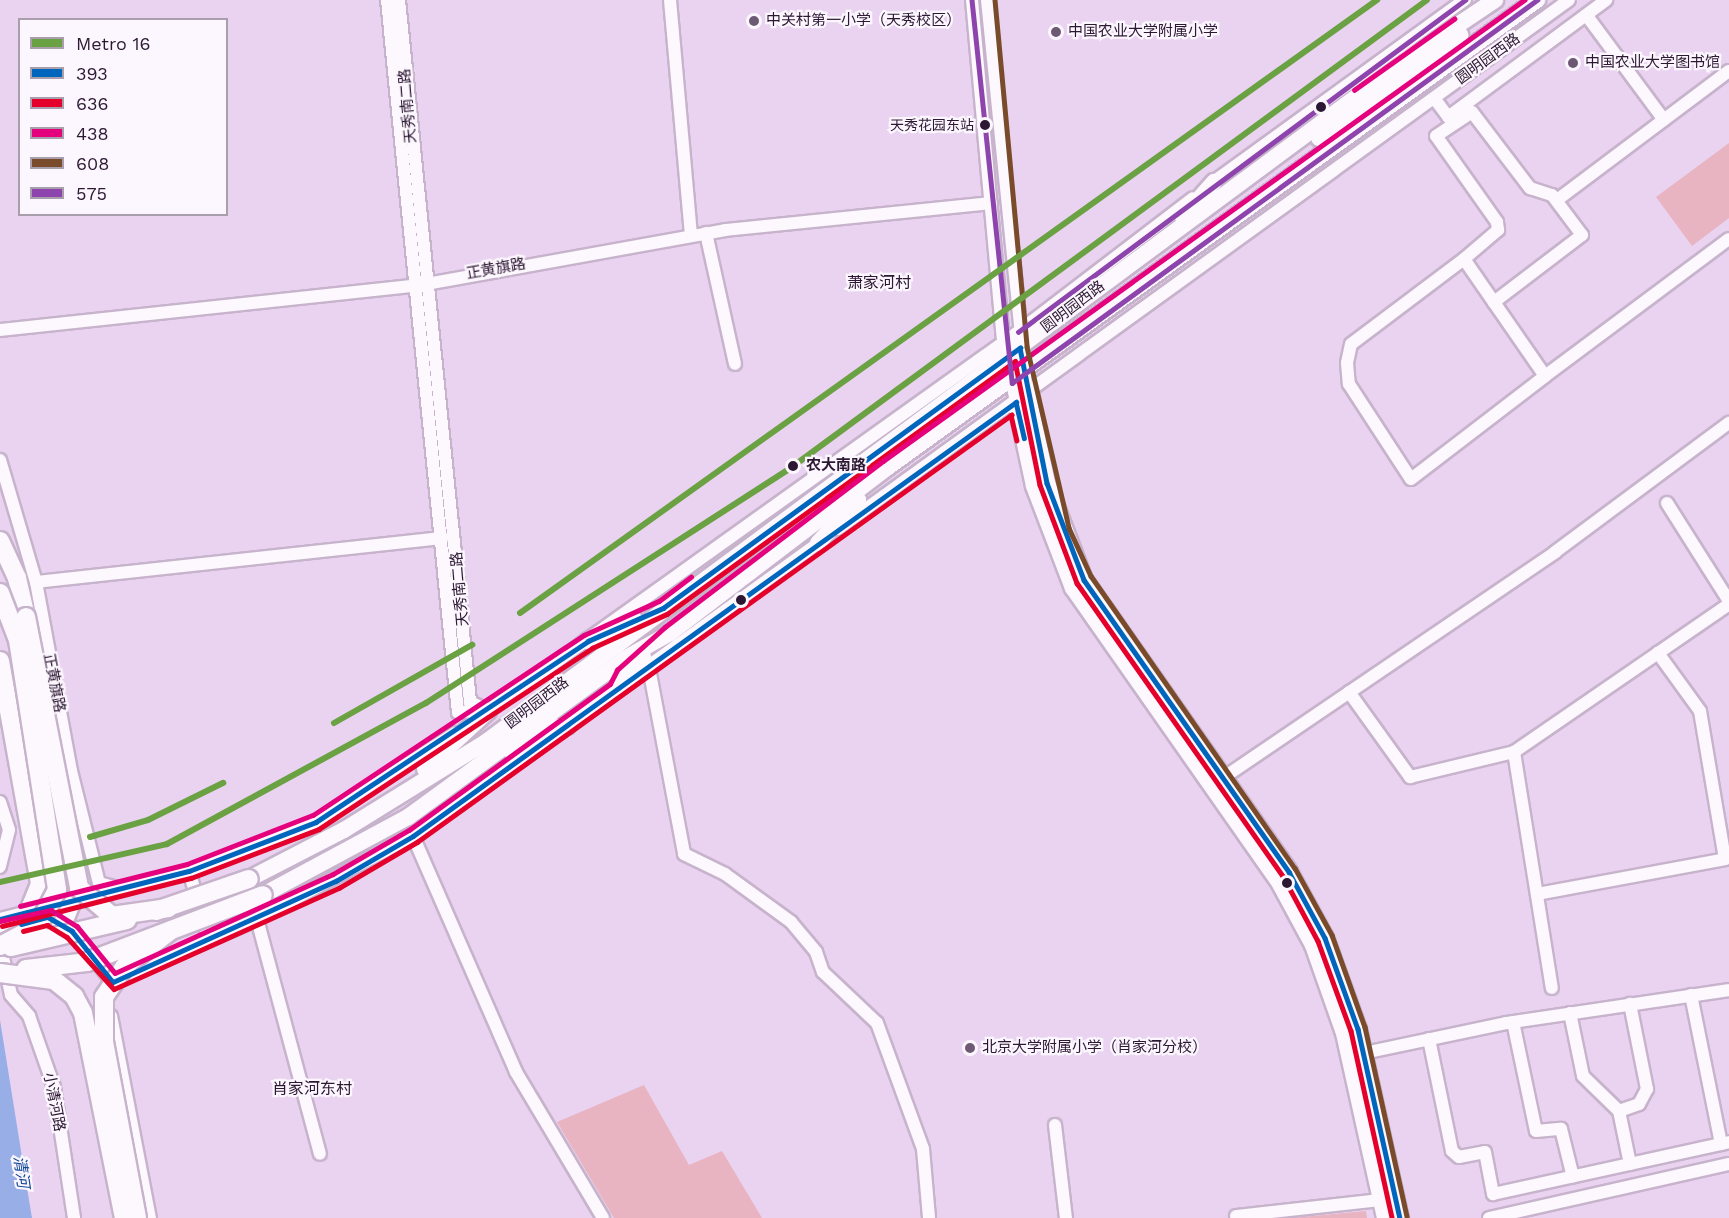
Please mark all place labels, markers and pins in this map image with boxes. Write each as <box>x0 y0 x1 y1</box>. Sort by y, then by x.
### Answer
place label: 中关村第一小学（天秀校区） <box>766 12 961 30</box>
marker: 中关村第一小学（天秀校区） <box>747 14 761 28</box>
place label: 中国农业大学附属小学 <box>1068 23 1218 41</box>
marker: 中国农业大学附属小学 <box>1049 25 1063 39</box>
place label: 中国农业大学图书馆 <box>1585 54 1720 72</box>
marker: 中国农业大学图书馆 <box>1566 56 1580 70</box>
unlabelled marker <box>1315 101 1327 113</box>
place label: 天秀花园东站 <box>890 117 974 133</box>
marker: 天秀花园东站 <box>979 119 991 131</box>
marker: 农大南路 <box>784 457 802 475</box>
place label: 农大南路 <box>806 457 866 475</box>
unlabelled marker <box>735 594 747 606</box>
unlabelled marker <box>1281 877 1293 889</box>
place label: 北京大学附属小学（肖家河分校） <box>982 1039 1207 1057</box>
marker: 北京大学附属小学（肖家河分校） <box>963 1041 977 1055</box>

